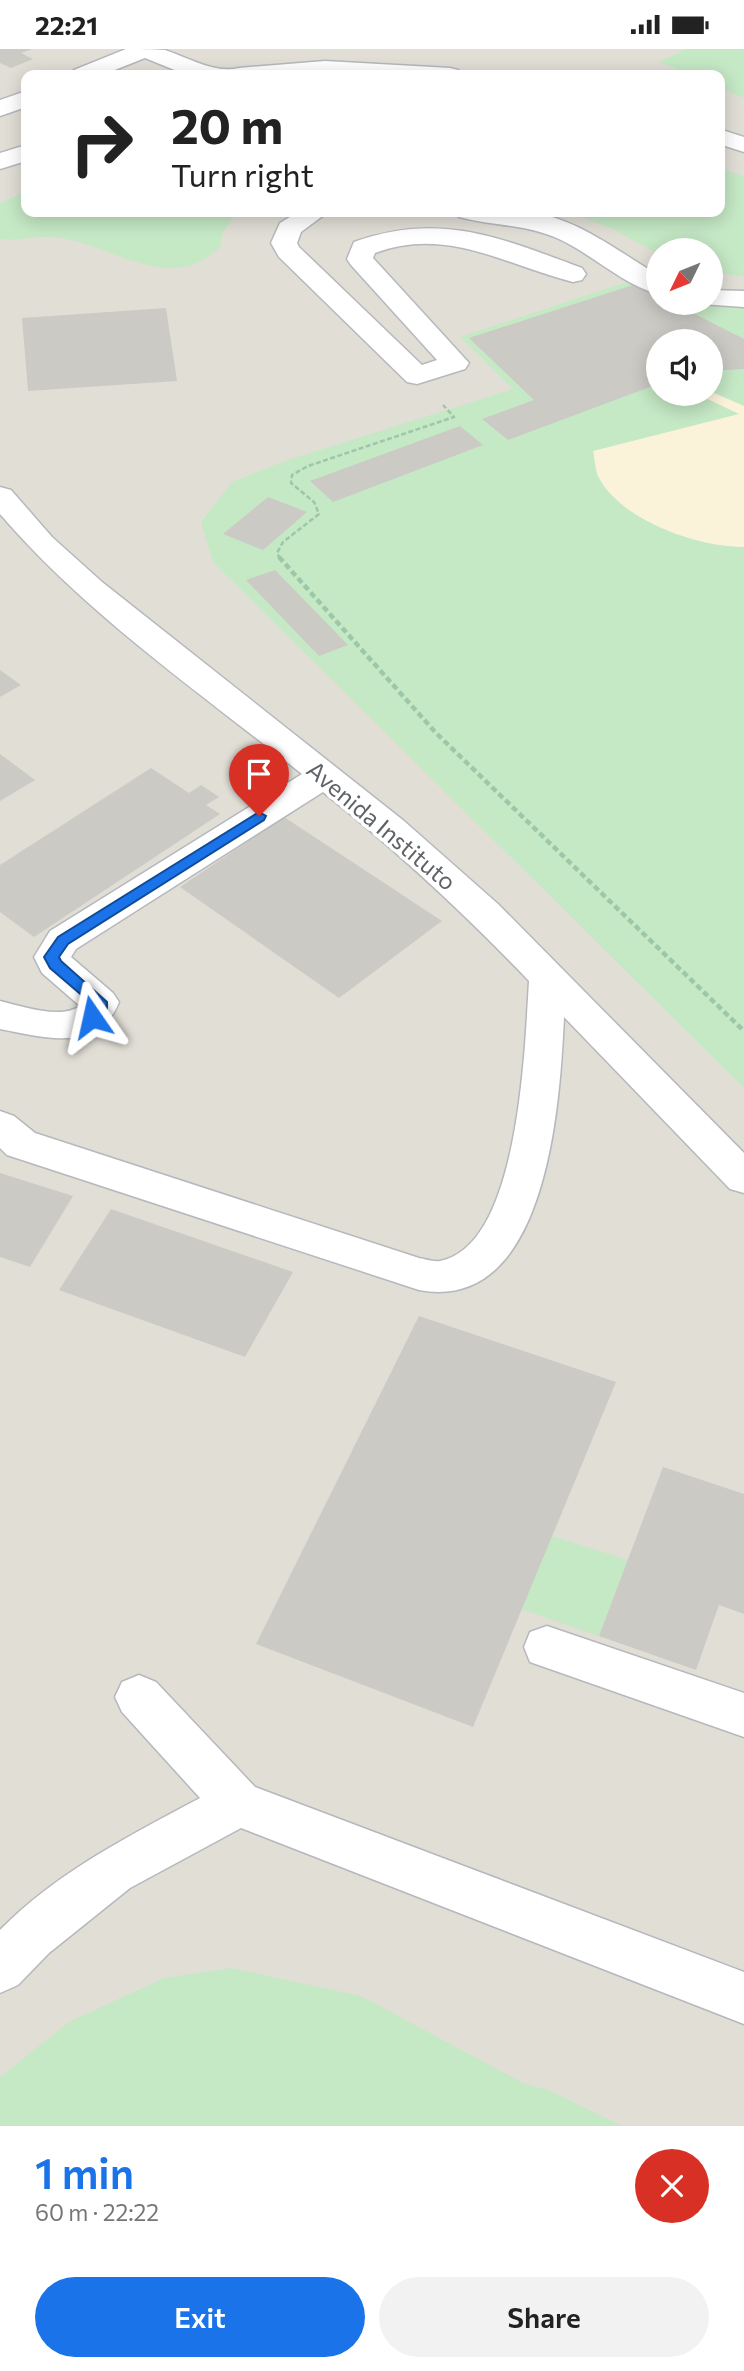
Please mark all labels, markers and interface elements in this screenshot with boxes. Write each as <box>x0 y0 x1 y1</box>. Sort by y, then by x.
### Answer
text: 22:21 <box>35 9 98 40</box>
text: 20 m <box>171 94 283 154</box>
icon: right <box>56 98 147 189</box>
text: Turn right <box>171 154 314 194</box>
north arrow <box>646 238 723 315</box>
map controls <box>646 238 723 406</box>
button: sound <box>646 329 723 406</box>
pin <box>229 744 289 816</box>
street label: Avenida Instituto <box>302 754 462 896</box>
icon: arrive <box>240 755 278 793</box>
position arrow <box>55 980 129 1054</box>
text: 1 min <box>35 2146 134 2198</box>
button: close <box>635 2149 709 2223</box>
text: 60 m · 22:22 <box>35 2198 159 2226</box>
button: Exit <box>35 2277 365 2357</box>
button: Share <box>379 2277 709 2357</box>

